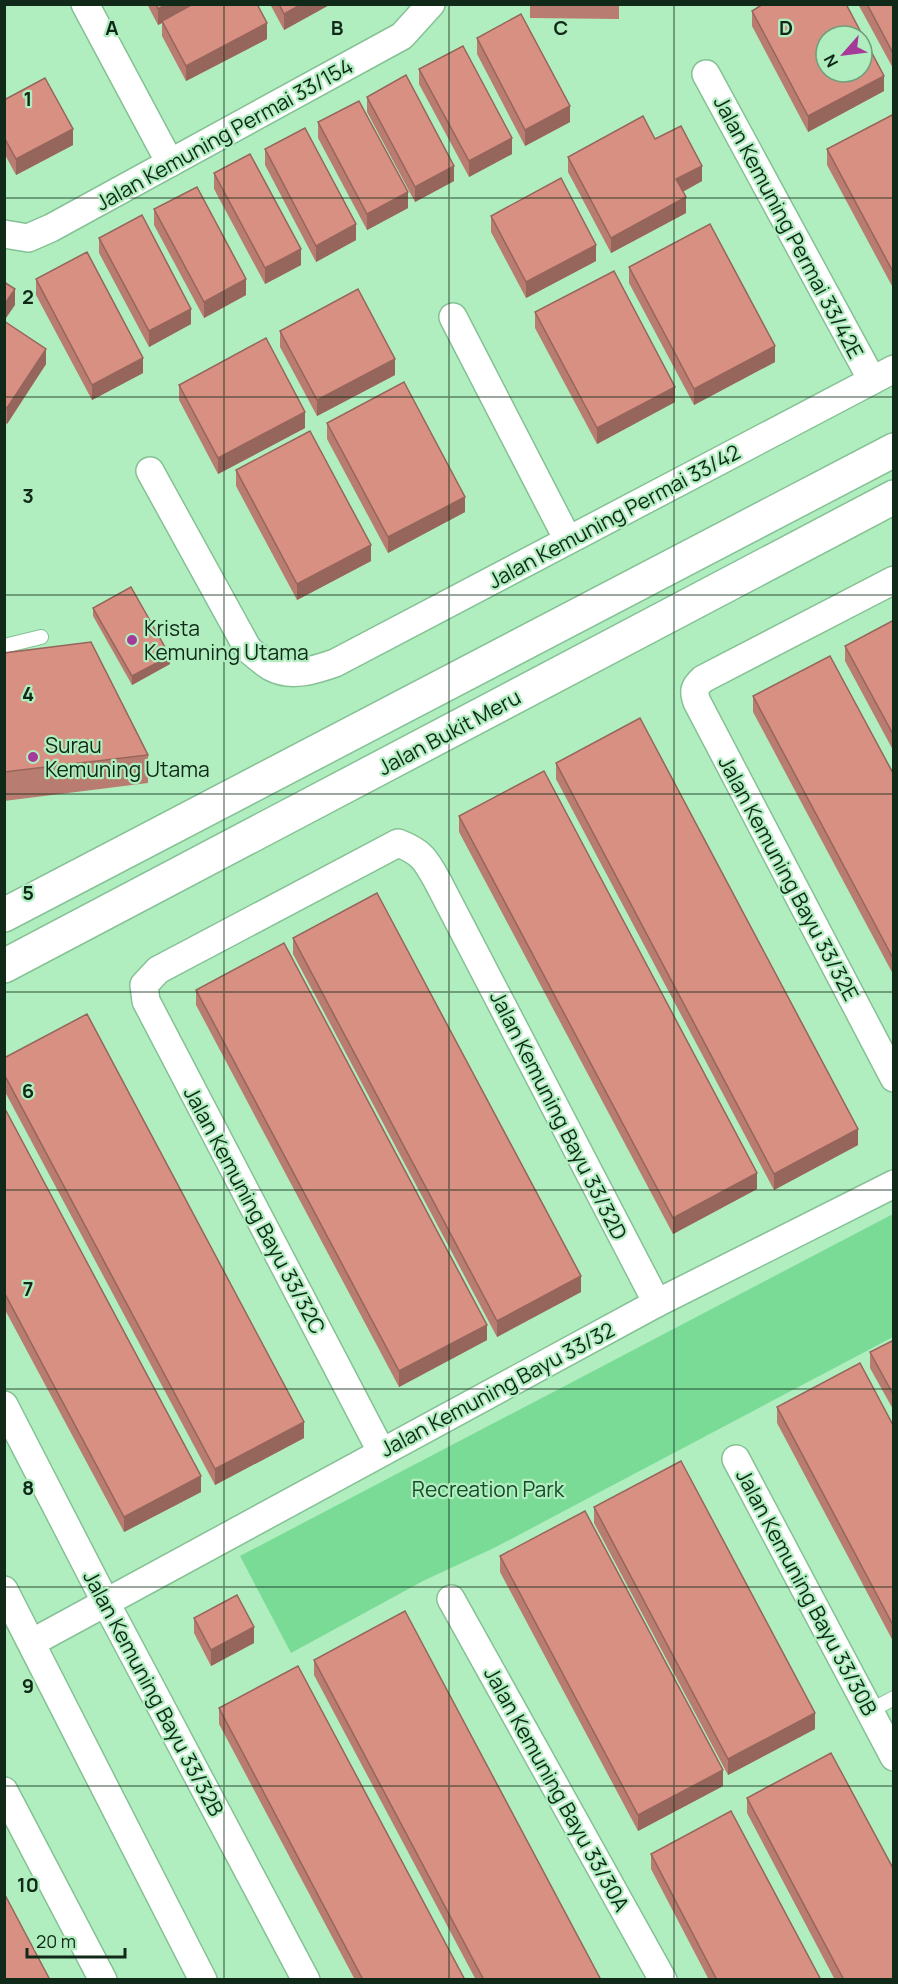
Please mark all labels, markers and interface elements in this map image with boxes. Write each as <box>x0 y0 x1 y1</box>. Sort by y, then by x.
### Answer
text: A <box>105 14 119 41</box>
text: B <box>331 14 344 41</box>
text: C <box>554 14 568 41</box>
text: D <box>779 14 793 41</box>
north arrow <box>814 24 874 84</box>
street label: Jalan Kemuning Permai 33/154 <box>90 51 358 217</box>
text: N <box>818 51 843 71</box>
text: 1 <box>24 85 32 112</box>
street label: Jalan Kemuning Permai 33/42E <box>708 91 870 363</box>
text: 2 <box>22 283 34 310</box>
street label: Jalan Kemuning Permai 33/42 <box>483 438 745 594</box>
text: 3 <box>22 482 34 509</box>
place label: Krista Kemuning Utama <box>144 614 309 666</box>
marker: Krista Kemuning Utama <box>125 633 139 647</box>
text: 4 <box>22 680 34 707</box>
street label: Jalan Bukit Meru <box>373 683 525 781</box>
place label: Surau Kemuning Utama <box>45 731 210 783</box>
marker: Surau Kemuning Utama <box>26 750 40 764</box>
street label: Jalan Kemuning Bayu 33/32E <box>712 751 866 1005</box>
text: 5 <box>22 879 34 906</box>
street label: Jalan Kemuning Bayu 33/32D <box>484 986 634 1244</box>
text: 6 <box>22 1077 34 1104</box>
street label: Jalan Kemuning Bayu 33/32C <box>178 1081 332 1339</box>
text: 7 <box>23 1275 33 1302</box>
street label: Jalan Kemuning Bayu 33/32 <box>375 1315 619 1463</box>
street label: Jalan Kemuning Bayu 33/30B <box>730 1464 884 1720</box>
text: 8 <box>22 1474 34 1501</box>
park label: Recreation Park <box>412 1475 565 1503</box>
street label: Jalan Kemuning Bayu 33/32B <box>77 1565 231 1821</box>
street label: Jalan Kemuning Bayu 33/30A <box>478 1662 636 1916</box>
text: 9 <box>22 1672 34 1699</box>
text: 10 <box>17 1871 39 1898</box>
scale bar <box>27 1921 124 1959</box>
text: 20 m <box>36 1929 76 1953</box>

